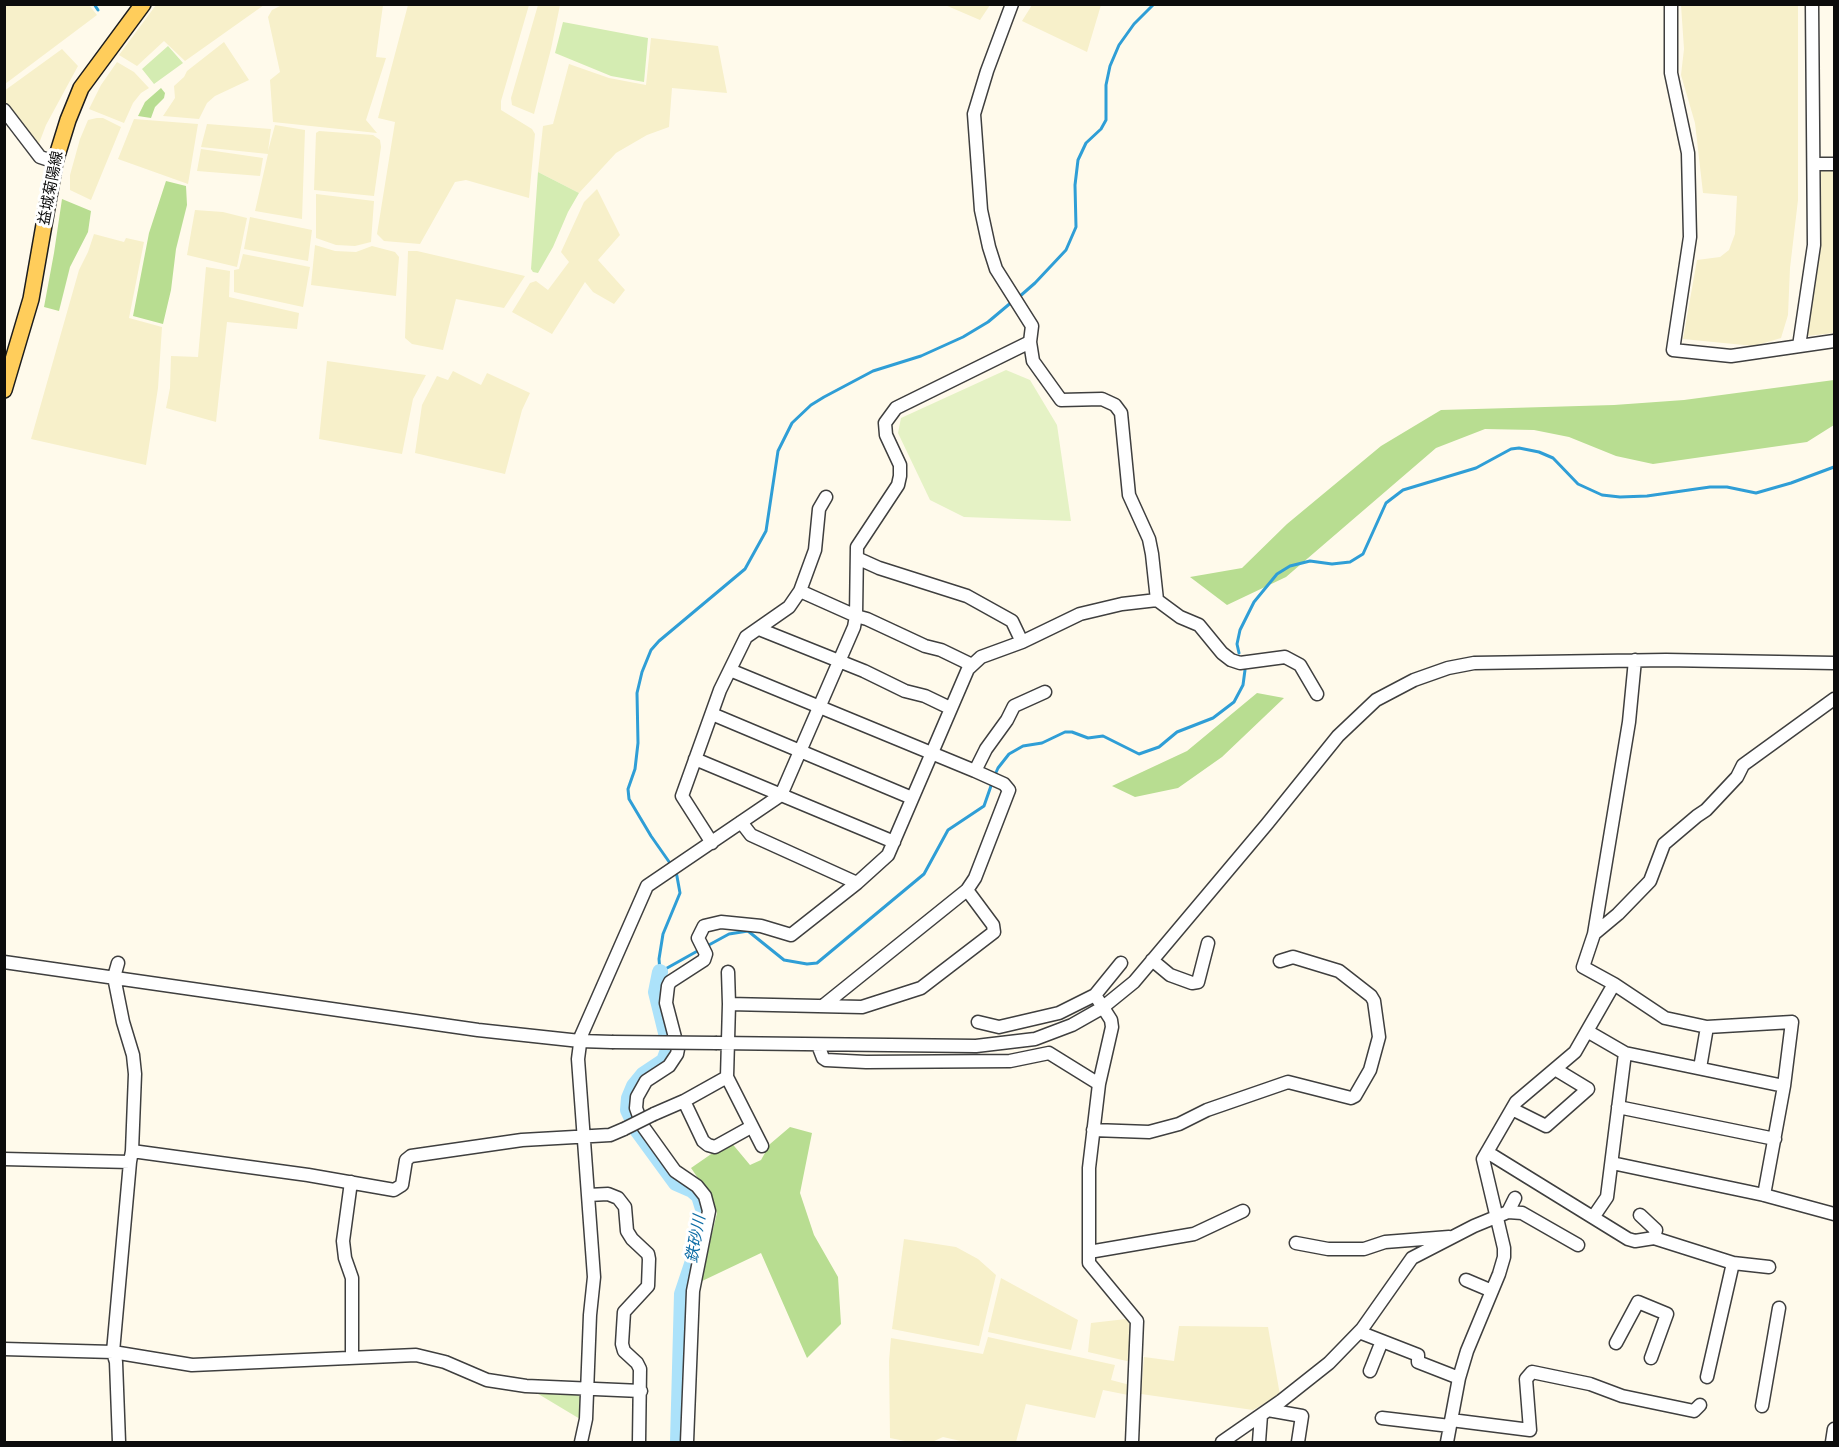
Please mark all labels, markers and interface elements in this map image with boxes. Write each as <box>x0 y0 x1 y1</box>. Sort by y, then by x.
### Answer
street label: 益城菊陽線 <box>35 149 67 227</box>
water label: 鉄砂川 <box>682 1214 710 1264</box>

